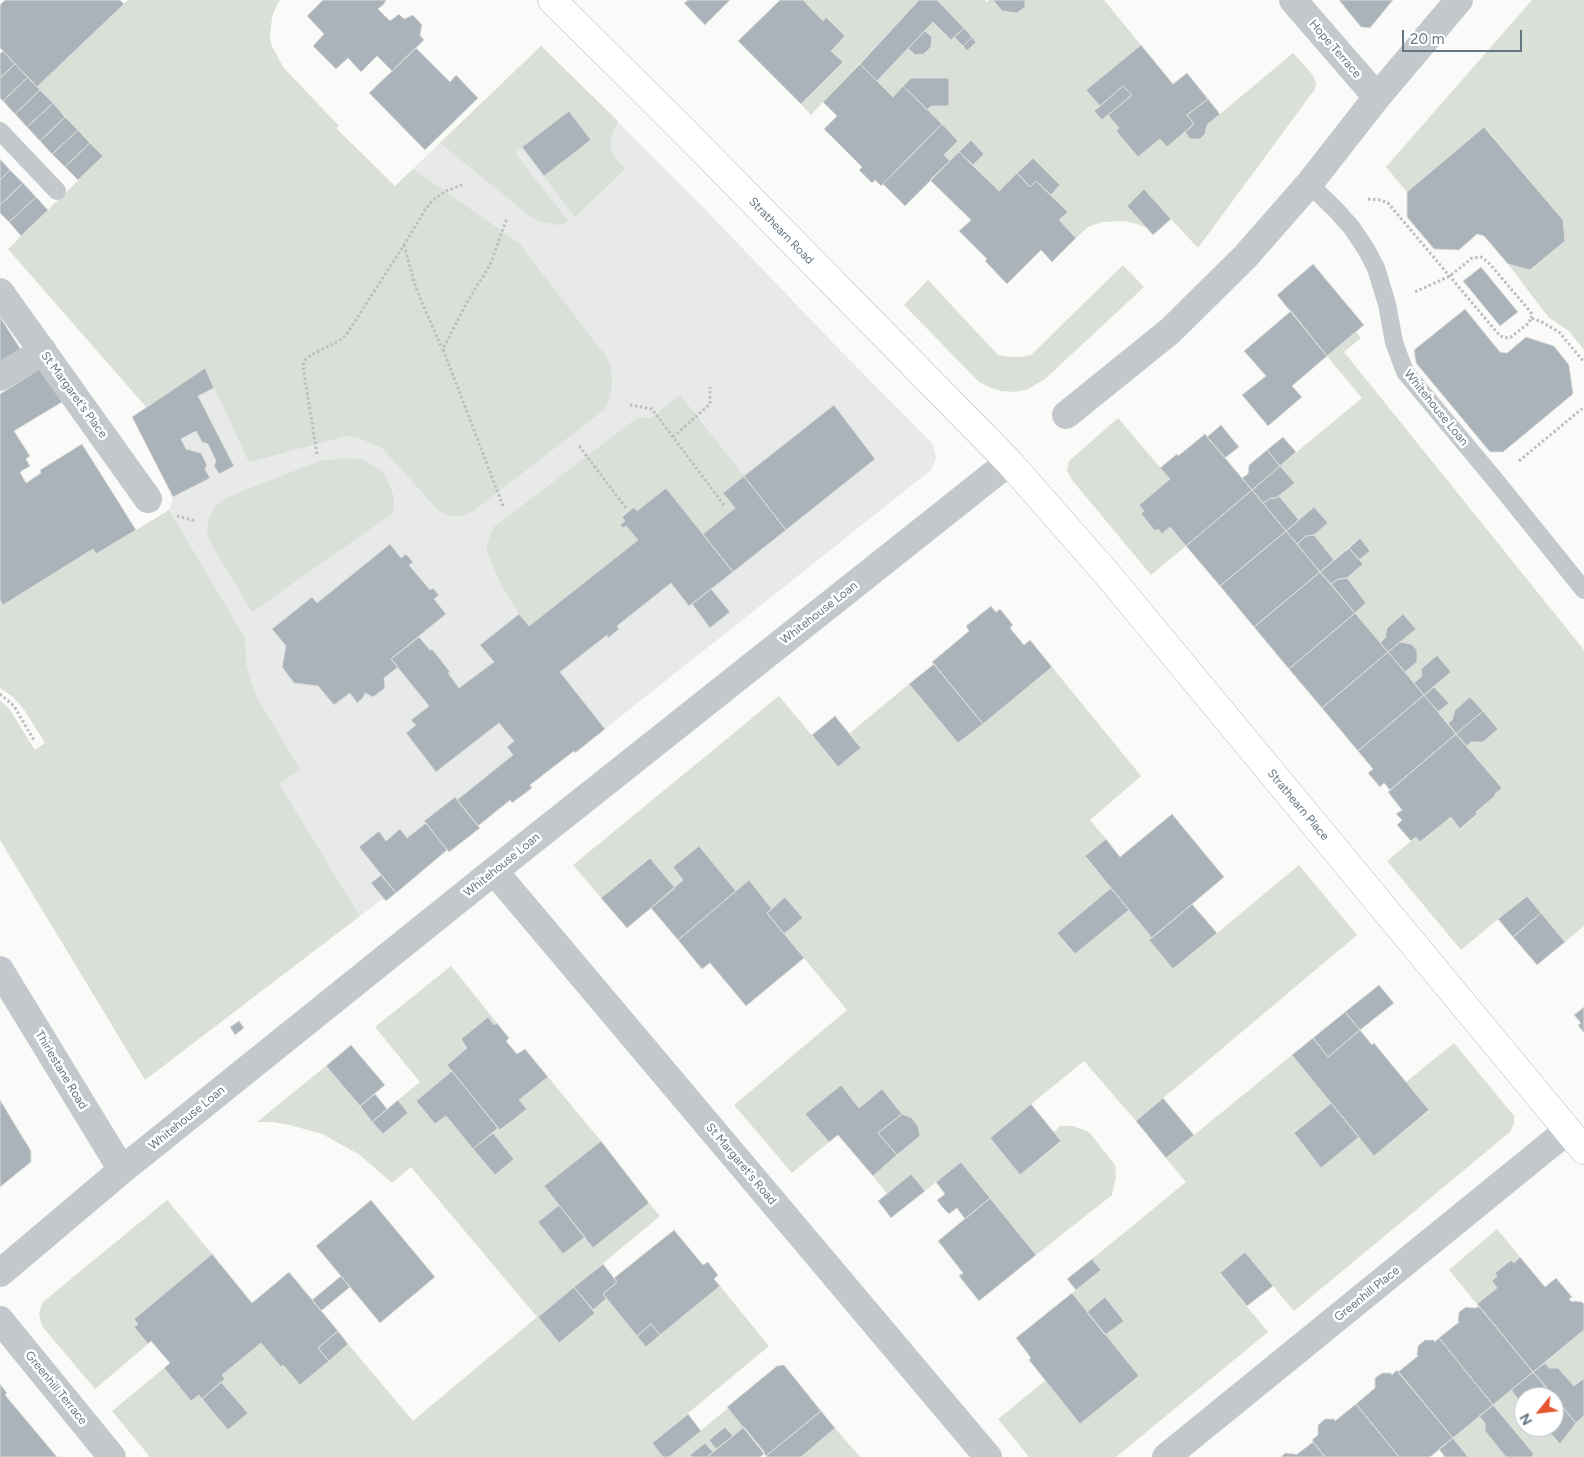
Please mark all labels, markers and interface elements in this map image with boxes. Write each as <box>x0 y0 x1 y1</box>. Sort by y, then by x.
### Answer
street label: Hope Terrace <box>1306 17 1364 81</box>
scale bar <box>1404 20 1524 52</box>
text: 20 m <box>1410 30 1444 48</box>
street label: Strathearn Road <box>745 195 817 267</box>
street label: St Margaret's Place <box>38 349 110 441</box>
street label: Whitehouse Loan <box>1401 367 1471 449</box>
street label: Whitehouse Loan <box>778 579 860 647</box>
street label: Strathearn Place <box>1264 766 1332 844</box>
street label: Whitehouse Loan <box>461 830 543 900</box>
street label: Thirlestane Road <box>32 1028 90 1112</box>
street label: Whitehouse Loan <box>146 1083 228 1153</box>
street label: St Margaret's Road <box>703 1120 779 1208</box>
street label: Greenhill Place <box>1332 1263 1402 1325</box>
street label: Greenhill Terrace <box>22 1348 90 1428</box>
north arrow <box>1514 1387 1564 1437</box>
text: N <box>1516 1410 1536 1428</box>

